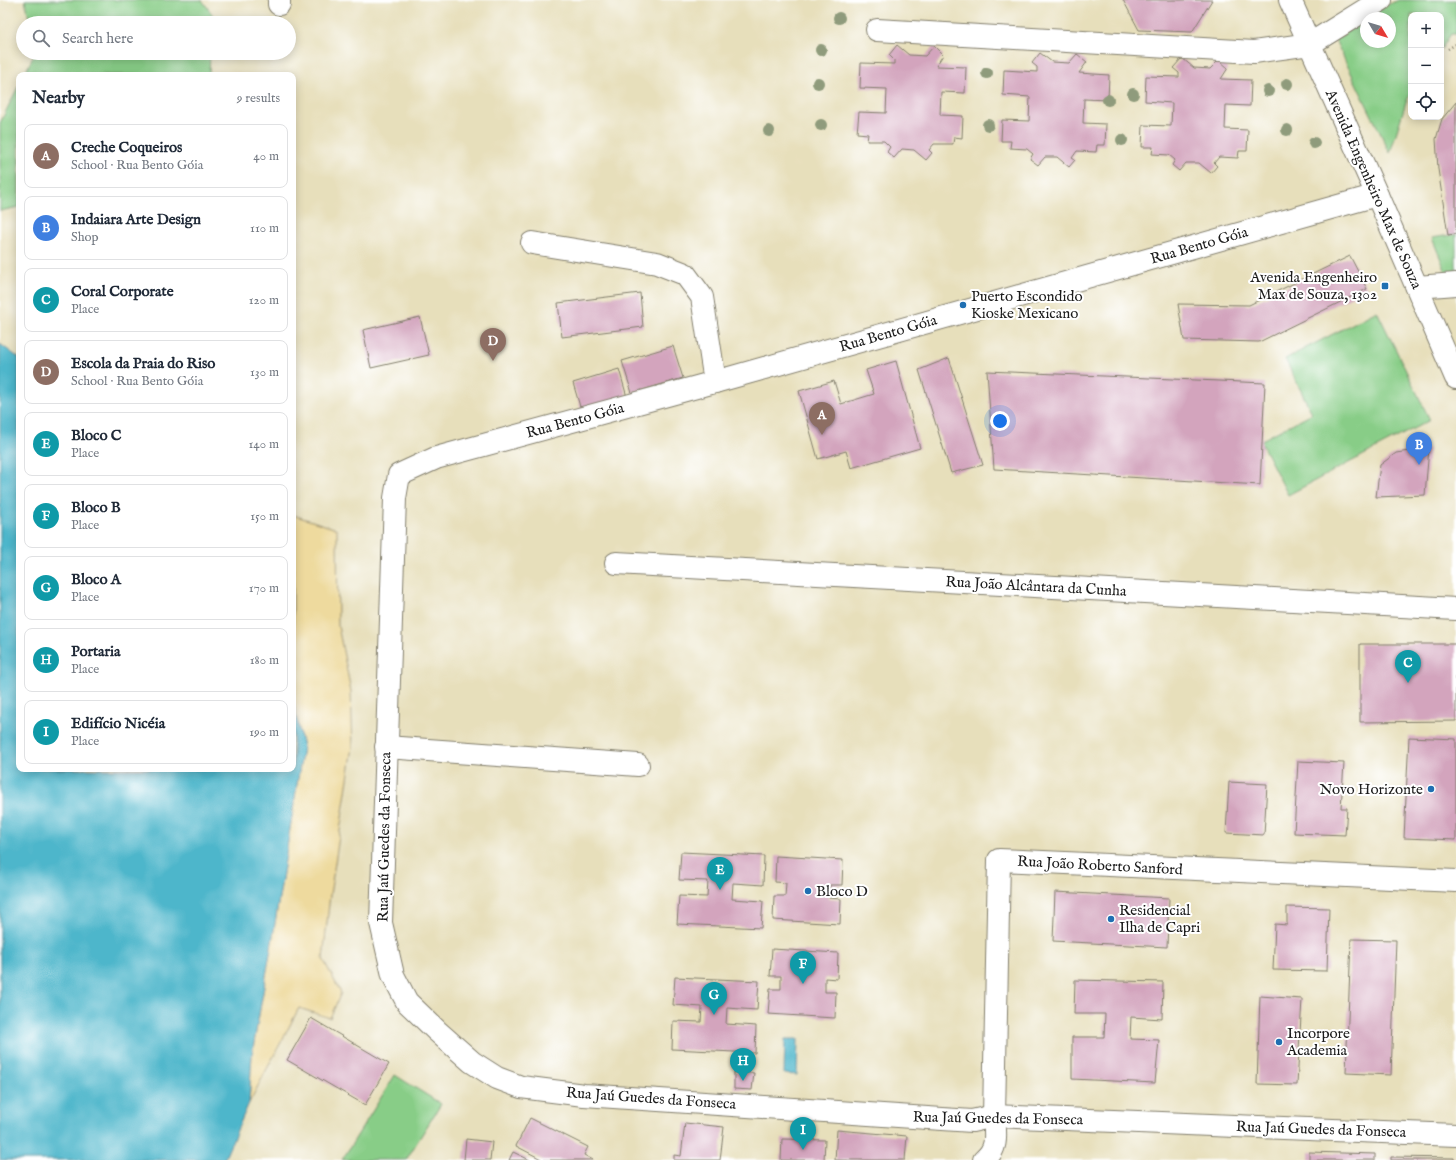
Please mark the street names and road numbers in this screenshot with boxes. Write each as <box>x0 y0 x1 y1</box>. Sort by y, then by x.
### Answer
street label: Avenida Engenheiro Max de Souza <box>1320 86 1426 292</box>
street label: Rua Bento Góia <box>1148 222 1251 268</box>
street label: Rua Bento Góia <box>837 310 940 356</box>
street label: Rua Bento Góia <box>524 398 627 443</box>
street label: Rua João Alcântara da Cunha <box>945 572 1127 601</box>
street label: Rua Jaú Guedes da Fonseca <box>374 751 395 922</box>
street label: Rua João Roberto Sanford <box>1017 852 1184 879</box>
street label: Rua Jaú Guedes da Fonseca <box>565 1083 737 1114</box>
street label: Rua Jaú Guedes da Fonseca <box>913 1108 1084 1129</box>
street label: Rua Jaú Guedes da Fonseca <box>1235 1117 1407 1142</box>

